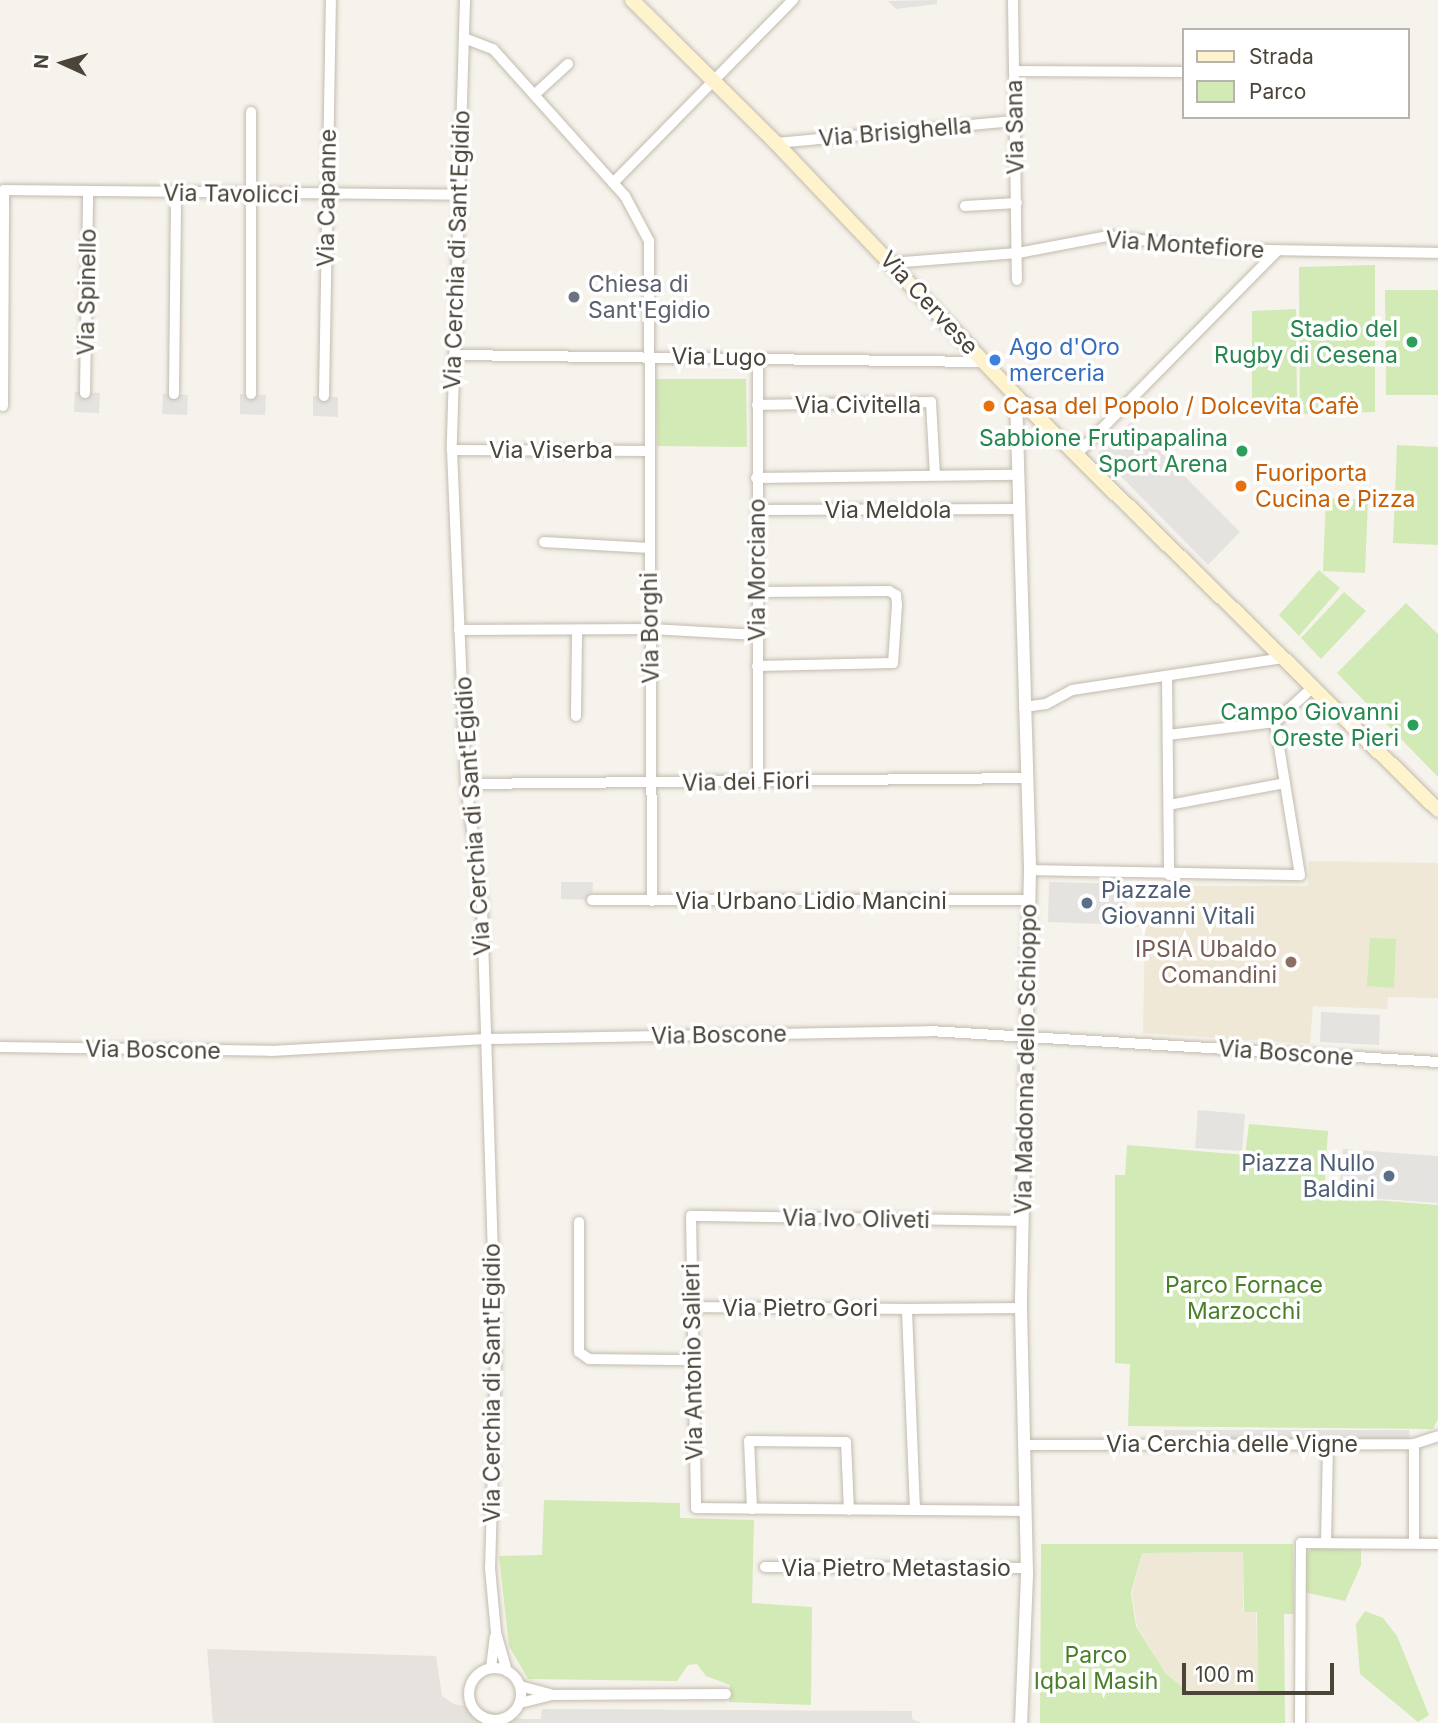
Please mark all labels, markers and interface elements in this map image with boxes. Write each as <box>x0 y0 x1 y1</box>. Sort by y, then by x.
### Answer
north arrow <box>28 28 98 98</box>
legend <box>1182 28 1410 119</box>
text: Strada <box>1249 44 1314 69</box>
text: N <box>30 53 54 70</box>
street label: Via Sana <box>1000 79 1030 175</box>
text: Parco <box>1249 79 1306 104</box>
street label: Via Cerchia di Sant'Egidio <box>438 110 476 390</box>
street label: Via Brisighella <box>817 112 973 152</box>
street label: Via Capanne <box>312 129 342 267</box>
street label: Via Tavolicci <box>163 179 299 209</box>
street label: Via Montefiore <box>1105 226 1265 264</box>
street label: Via Spinello <box>72 228 102 356</box>
street label: Via Cervese <box>874 246 984 360</box>
place label: Chiesa di Sant'Egidio <box>588 270 711 324</box>
marker: Chiesa di Sant'Egidio <box>566 289 582 305</box>
place label: Stadio del Rugby di Cesena <box>1214 315 1398 369</box>
place label: Ago d'Oro merceria <box>1009 333 1120 387</box>
marker: Stadio del Rugby di Cesena <box>1404 334 1420 350</box>
street label: Via Lugo <box>671 342 767 372</box>
marker: Ago d'Oro merceria <box>987 352 1003 368</box>
street label: Via Civitella <box>795 391 921 419</box>
place label: Casa del Popolo / Dolcevita Cafè <box>1003 392 1359 420</box>
marker: Casa del Popolo / Dolcevita Cafè <box>981 398 997 414</box>
place label: Sabbione Frutipapalina Sport Arena <box>979 424 1228 478</box>
street label: Via Viserba <box>489 436 613 464</box>
marker: Sabbione Frutipapalina Sport Arena <box>1234 443 1250 459</box>
place label: Fuoriporta Cucina e Pizza <box>1255 459 1416 513</box>
marker: Fuoriporta Cucina e Pizza <box>1233 478 1249 494</box>
street label: Via Meldola <box>825 496 951 524</box>
street label: Via Morciano <box>743 499 771 641</box>
street label: Via Borghi <box>635 572 665 684</box>
street label: Via Cerchia di Sant'Egidio <box>449 676 497 956</box>
place label: Campo Giovanni Oreste Pieri <box>1220 698 1399 752</box>
marker: Campo Giovanni Oreste Pieri <box>1405 717 1421 733</box>
street label: Via dei Fiori <box>682 767 810 797</box>
place label: Piazzale Giovanni Vitali <box>1101 876 1255 930</box>
street label: Via Urbano Lidio Mancini <box>675 887 947 915</box>
marker: Piazzale Giovanni Vitali <box>1079 895 1095 911</box>
street label: Via Madonna dello Schioppo <box>1009 903 1043 1215</box>
place label: IPSIA Ubaldo Comandini <box>1135 935 1277 989</box>
marker: IPSIA Ubaldo Comandini <box>1283 954 1299 970</box>
street label: Via Boscone <box>651 1020 787 1050</box>
street label: Via Boscone <box>1217 1034 1355 1072</box>
street label: Via Boscone <box>85 1035 221 1065</box>
place label: Piazza Nullo Baldini <box>1241 1149 1375 1203</box>
marker: Piazza Nullo Baldini <box>1381 1168 1397 1184</box>
street label: Via Ivo Oliveti <box>782 1204 930 1234</box>
street label: Via Cerchia di Sant'Egidio <box>478 1243 506 1523</box>
street label: Via Antonio Salieri <box>677 1263 709 1461</box>
park label: Parco Fornace Marzocchi <box>1165 1271 1323 1325</box>
street label: Via Pietro Gori <box>722 1294 878 1322</box>
street label: Via Cerchia delle Vigne <box>1106 1430 1358 1458</box>
street label: Via Pietro Metastasio <box>781 1554 1011 1582</box>
park label: Parco Iqbal Masih <box>1034 1641 1158 1695</box>
scale bar <box>1186 1650 1338 1694</box>
text: 100 m <box>1195 1662 1254 1687</box>

